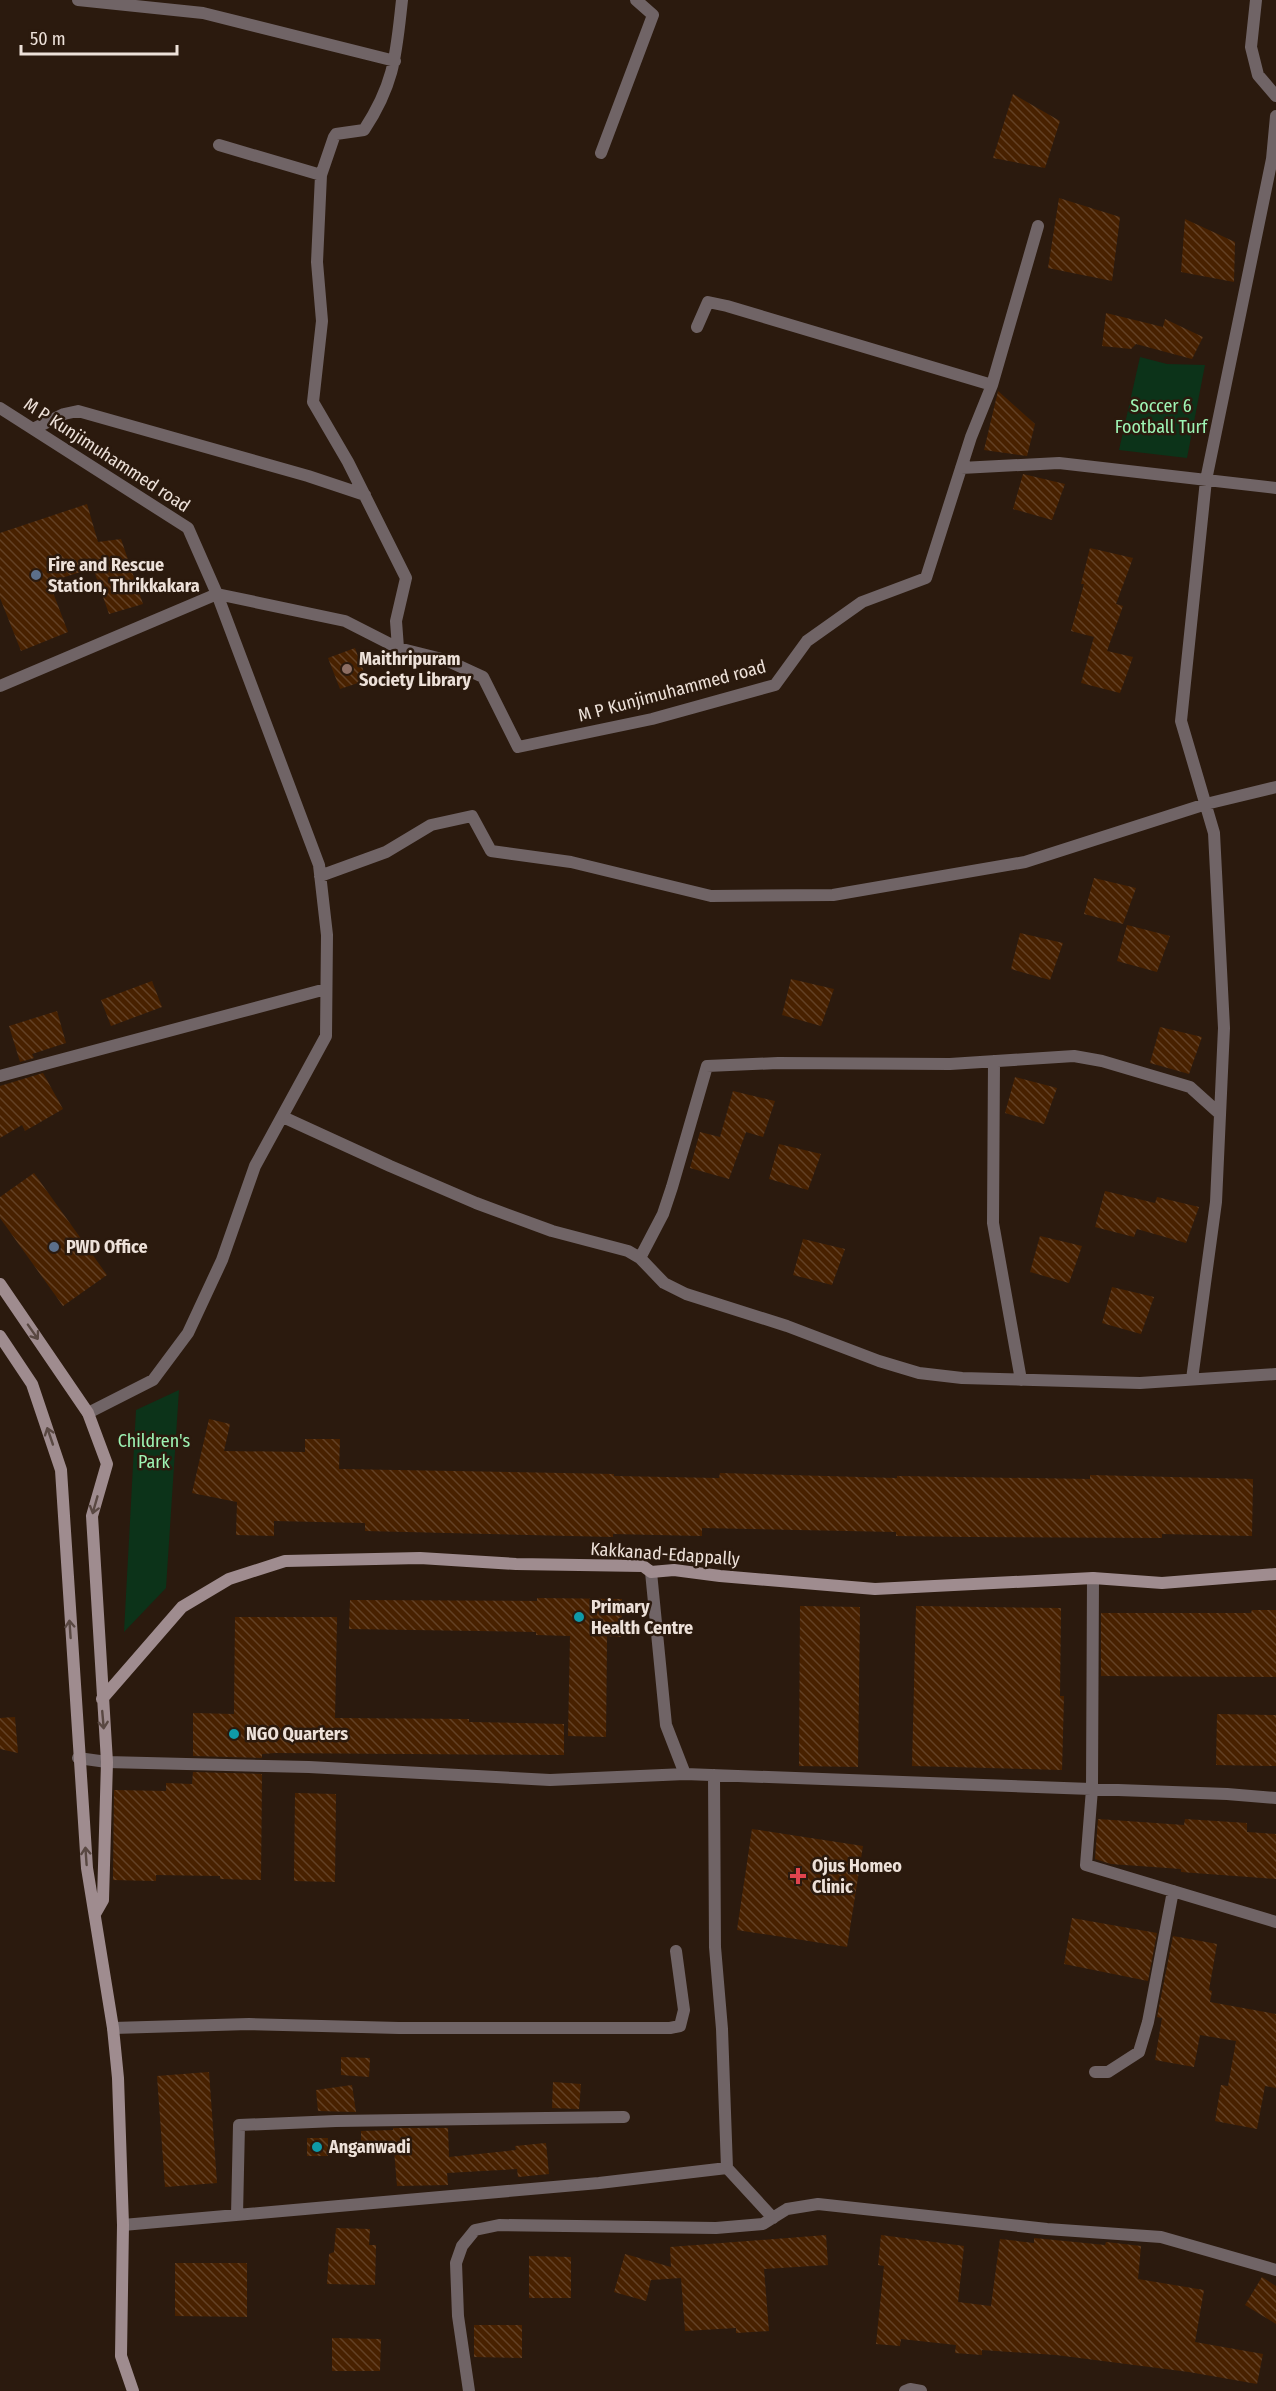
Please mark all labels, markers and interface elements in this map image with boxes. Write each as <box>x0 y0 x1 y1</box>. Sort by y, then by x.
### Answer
scale bar <box>21 18 177 56</box>
text: 50 m <box>30 28 66 50</box>
street label: M P Kunjimuhammed road <box>20 393 194 517</box>
park label: Soccer 6 Football Turf <box>1115 395 1209 438</box>
place label: Fire and Rescue Station, Thrikkakara <box>48 554 200 597</box>
marker: Fire and Rescue Station, Thrikkakara <box>29 568 43 582</box>
place label: Maithripuram Society Library <box>359 648 472 691</box>
street label: M P Kunjimuhammed road <box>576 655 768 727</box>
marker: Maithripuram Society Library <box>340 662 354 676</box>
place label: PWD Office <box>66 1236 148 1258</box>
marker: PWD Office <box>47 1240 61 1254</box>
one-way arrow <box>27 1323 39 1339</box>
one-way arrow <box>43 1427 54 1446</box>
park label: Children's Park <box>118 1430 191 1473</box>
one-way arrow <box>89 1495 100 1514</box>
street label: Kakkanad-Edappally <box>590 1538 740 1570</box>
place label: Primary Health Centre <box>591 1596 693 1639</box>
marker: Primary Health Centre <box>572 1610 586 1624</box>
one-way arrow <box>65 1620 76 1640</box>
one-way arrow <box>98 1710 109 1730</box>
place label: NGO Quarters <box>246 1723 348 1745</box>
marker: NGO Quarters <box>227 1727 241 1741</box>
one-way arrow <box>80 1846 91 1866</box>
place label: Ojus Homeo Clinic <box>812 1855 902 1898</box>
marker: Ojus Homeo Clinic <box>789 1867 807 1885</box>
place label: Anganwadi <box>328 2136 411 2158</box>
marker: Anganwadi <box>310 2140 324 2154</box>

